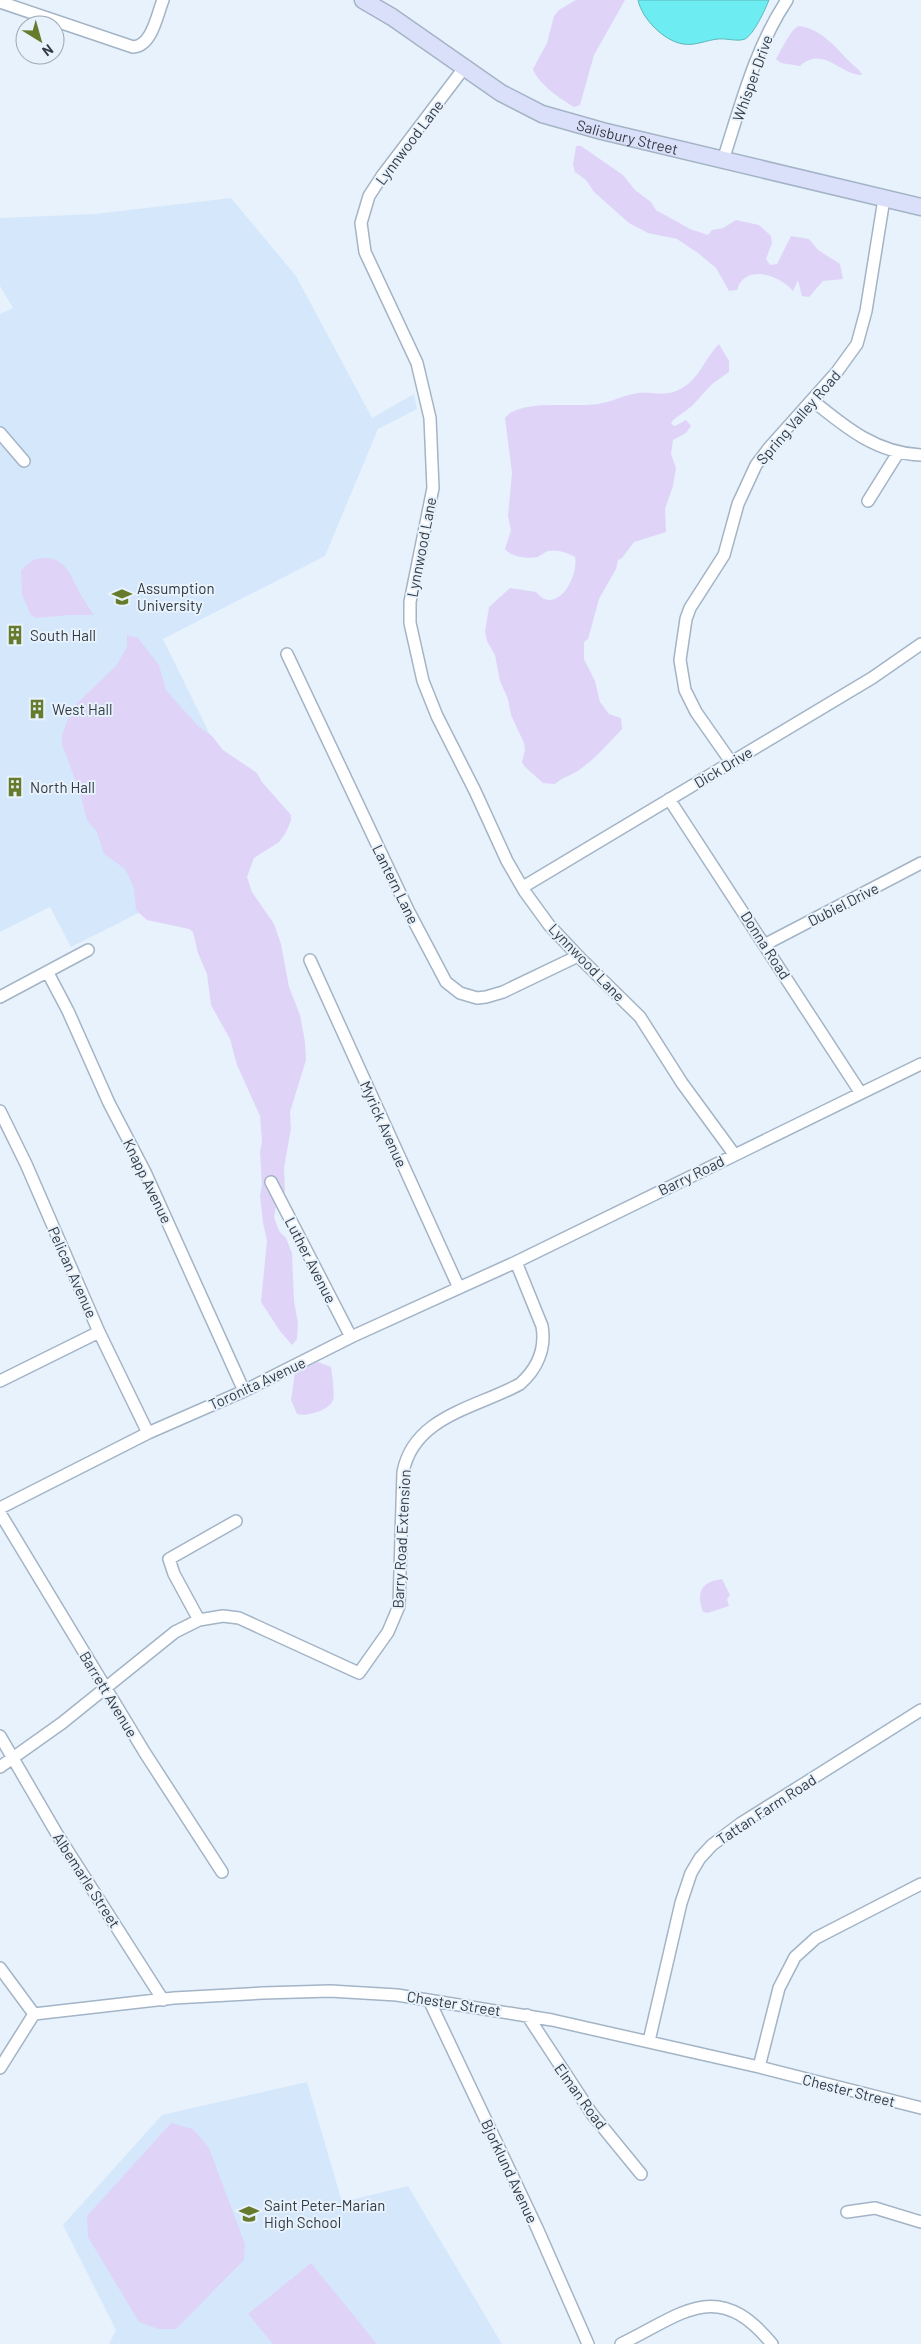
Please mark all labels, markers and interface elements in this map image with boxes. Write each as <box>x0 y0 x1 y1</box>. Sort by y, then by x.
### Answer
north arrow <box>15 15 65 65</box>
street label: Whisper Drive <box>728 32 776 124</box>
text: N <box>39 41 57 60</box>
street label: Lynnwood Lane <box>371 96 447 188</box>
street label: Salisbury Street <box>575 115 680 158</box>
street label: Spring Valley Road <box>752 366 844 468</box>
street label: Lynnwood Lane <box>402 495 440 599</box>
place label: Assumption University <box>137 579 215 614</box>
school or university icon: Assumption University <box>111 586 133 608</box>
building icon: South Hall <box>4 624 26 646</box>
place label: South Hall <box>30 626 96 644</box>
building icon: West Hall <box>26 698 48 720</box>
place label: West Hall <box>52 700 112 718</box>
street label: Dick Drive <box>691 743 755 791</box>
building icon: North Hall <box>4 776 26 798</box>
place label: North Hall <box>30 778 95 796</box>
street label: Lantern Lane <box>369 841 423 927</box>
street label: Dubiel Drive <box>805 879 881 929</box>
street label: Donna Road <box>737 908 795 982</box>
street label: Lynnwood Lane <box>545 919 629 1005</box>
street label: Myrick Avenue <box>357 1078 411 1170</box>
street label: Knapp Avenue <box>120 1136 176 1226</box>
street label: Barry Road <box>655 1151 727 1199</box>
street label: Luther Avenue <box>282 1214 340 1306</box>
street label: Pelican Avenue <box>45 1224 101 1320</box>
street label: Toronita Avenue <box>206 1353 308 1413</box>
street label: Barry Road Extension <box>388 1469 414 1609</box>
street label: Barrett Avenue <box>76 1648 142 1740</box>
street label: Tattan Farm Road <box>713 1770 819 1848</box>
street label: Albemarle Street <box>50 1829 124 1931</box>
street label: Chester Street <box>406 1987 502 2019</box>
street label: Elman Road <box>551 2060 611 2132</box>
street label: Chester Street <box>801 2070 897 2110</box>
street label: Bjorklund Avenue <box>478 2116 542 2226</box>
place label: Saint Peter-Marian High School <box>264 2196 385 2231</box>
school or university icon: Saint Peter-Marian High School <box>238 2203 260 2225</box>

